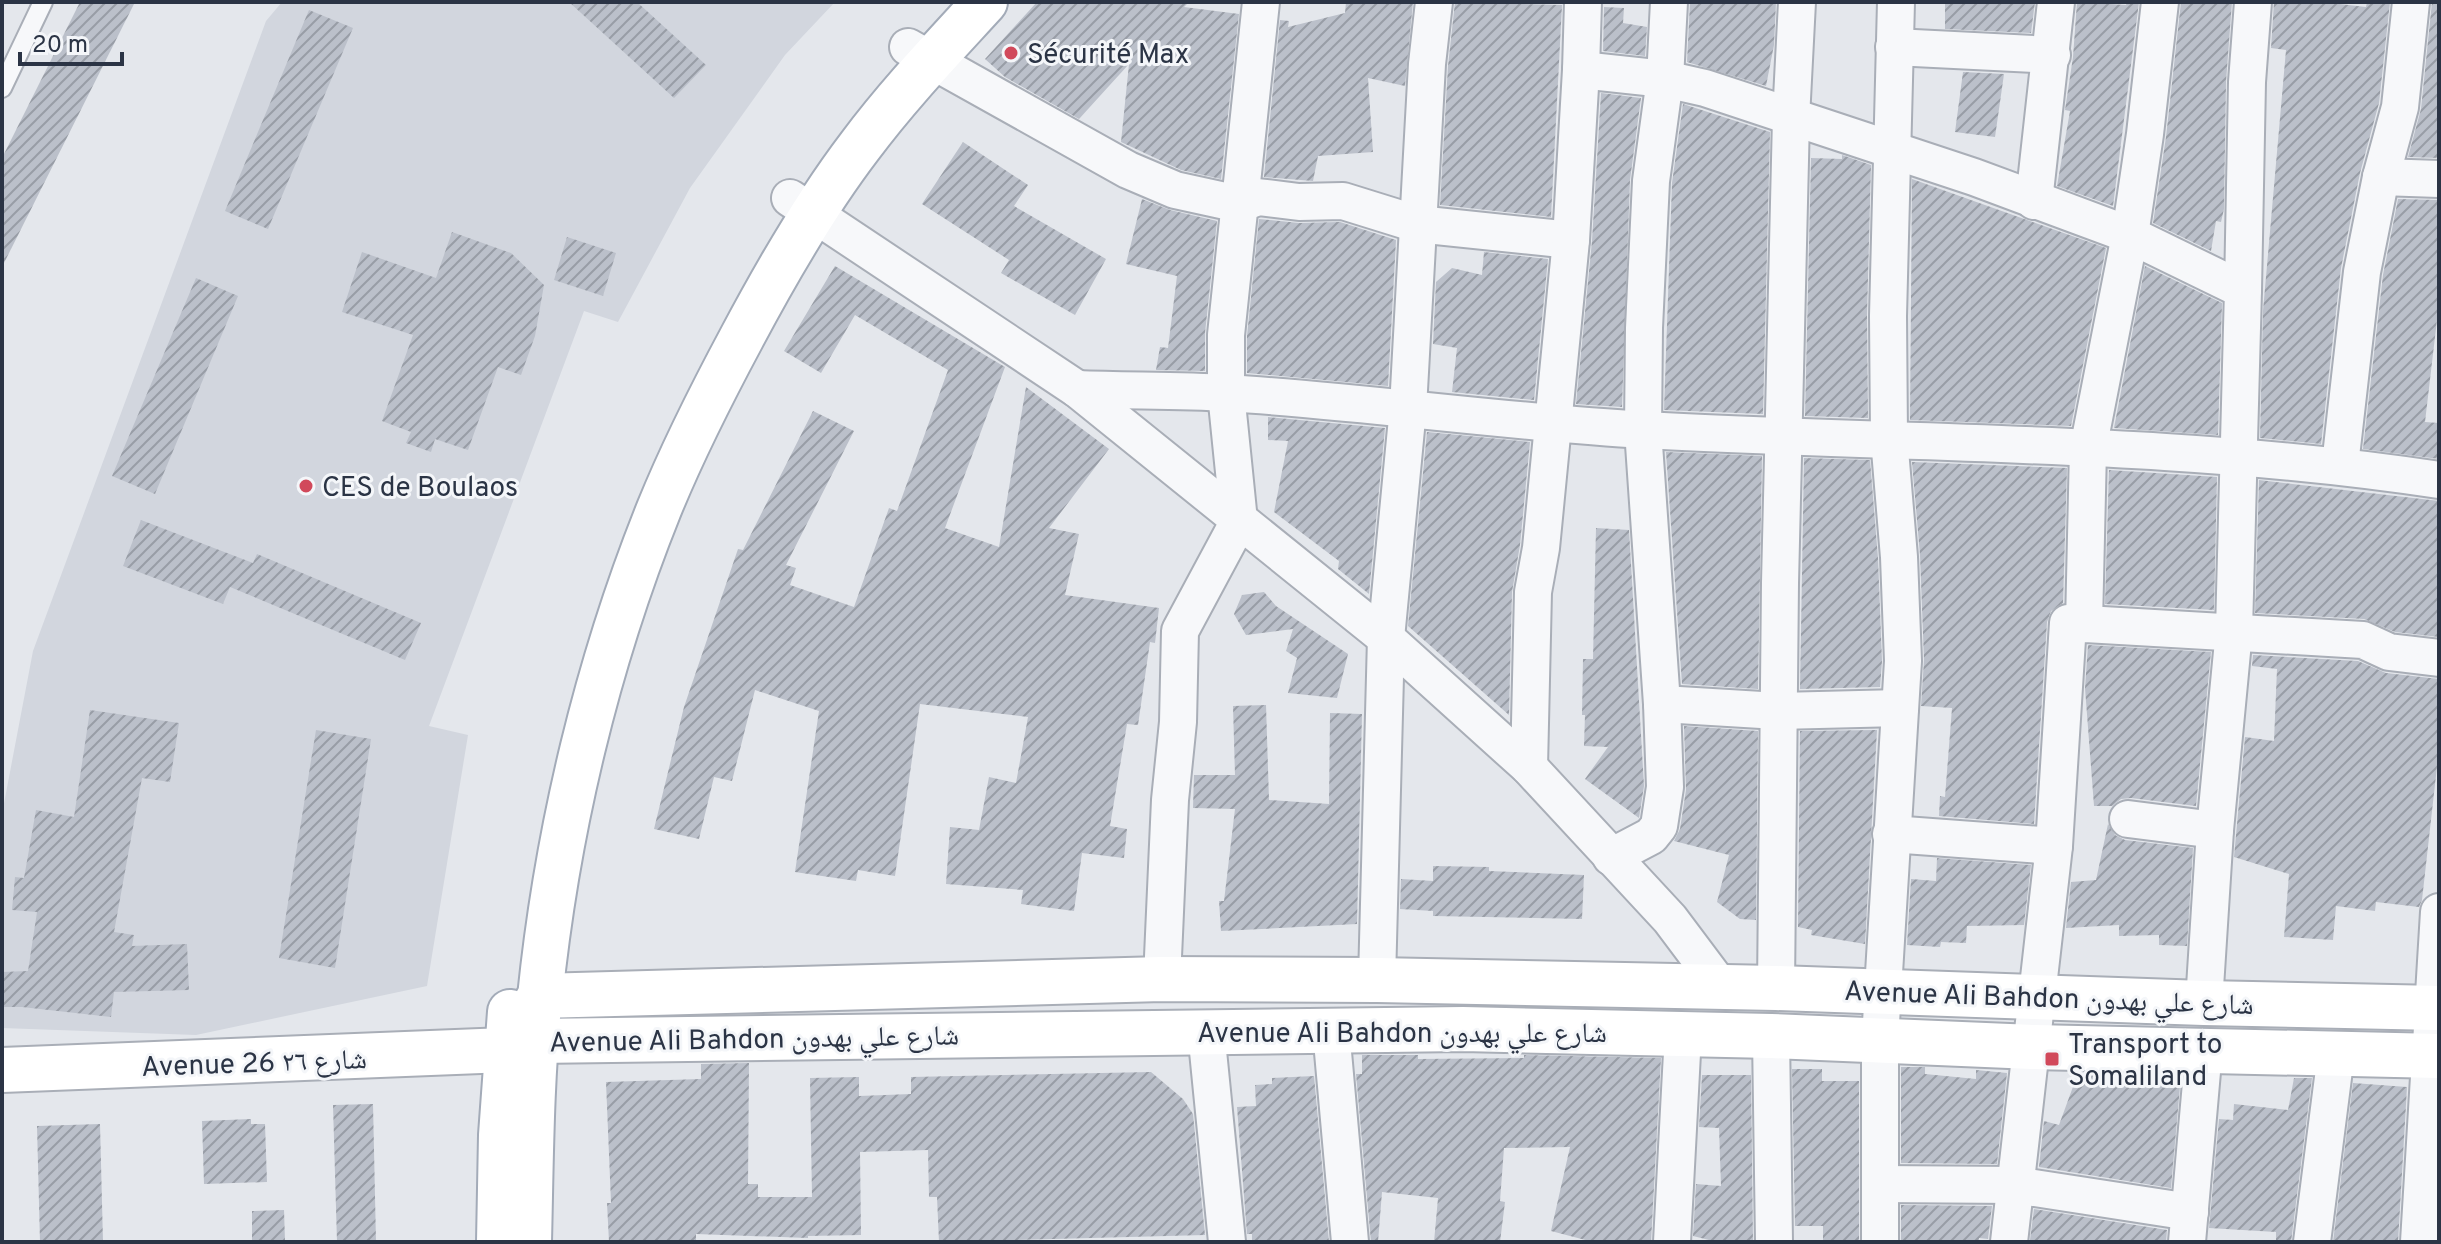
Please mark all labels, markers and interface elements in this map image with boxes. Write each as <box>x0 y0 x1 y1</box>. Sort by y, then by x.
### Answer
scale bar <box>20 16 122 66</box>
text: 20 m <box>32 31 88 61</box>
place label: Sécurité Max <box>1027 38 1189 74</box>
marker: Sécurité Max <box>1002 44 1020 62</box>
place label: CES de Boulaos <box>322 471 518 507</box>
marker: CES de Boulaos <box>297 477 315 495</box>
street label: Avenue Ali Bahdon شارع علي بهدون <box>1843 975 2254 1027</box>
street label: Avenue Ali Bahdon شارع علي بهدون <box>1197 1017 1607 1055</box>
street label: Avenue Ali Bahdon شارع علي بهدون <box>549 1019 959 1065</box>
place label: Transport to Somaliland <box>2068 1028 2222 1096</box>
street label: Avenue 26 شارع ٢٦ <box>141 1043 367 1087</box>
marker: Transport to Somaliland <box>2043 1050 2061 1068</box>

